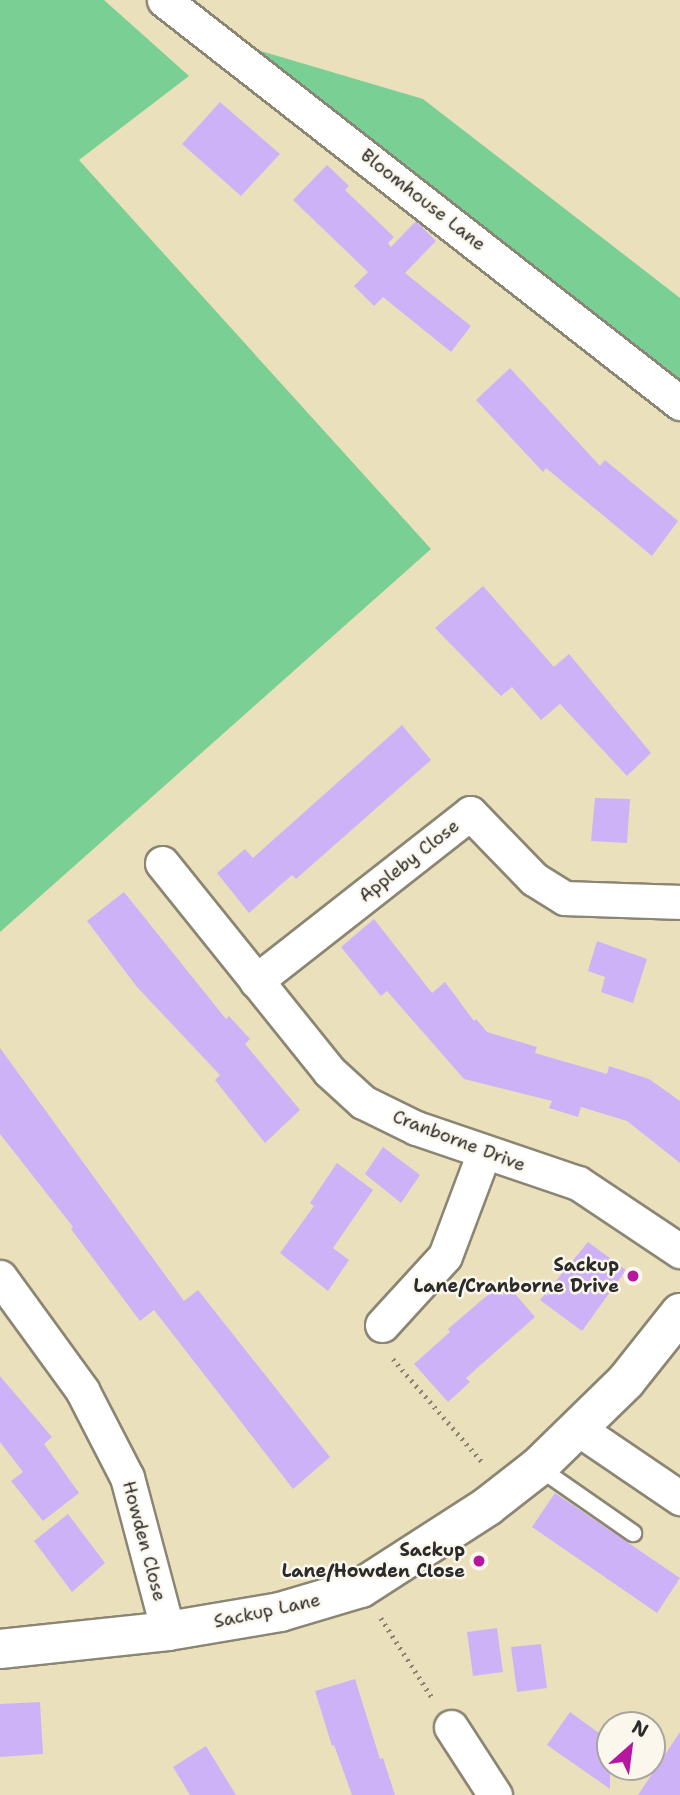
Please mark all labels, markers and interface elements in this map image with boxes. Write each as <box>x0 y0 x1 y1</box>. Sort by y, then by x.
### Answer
street label: Bloomhouse Lane <box>356 145 490 255</box>
street label: Appleby Close <box>355 815 463 907</box>
street label: Cranborne Drive <box>390 1106 528 1176</box>
place label: Sackup Lane/Cranborne Drive <box>414 1255 619 1298</box>
marker: Sackup Lane/Cranborne Drive <box>625 1268 641 1284</box>
street label: Howden Close <box>118 1479 170 1603</box>
place label: Sackup Lane/Howden Close <box>282 1540 465 1582</box>
marker: Sackup Lane/Howden Close <box>471 1553 487 1569</box>
street label: Sackup Lane <box>212 1589 322 1633</box>
north arrow <box>596 1711 666 1781</box>
text: N <box>628 1714 653 1743</box>

